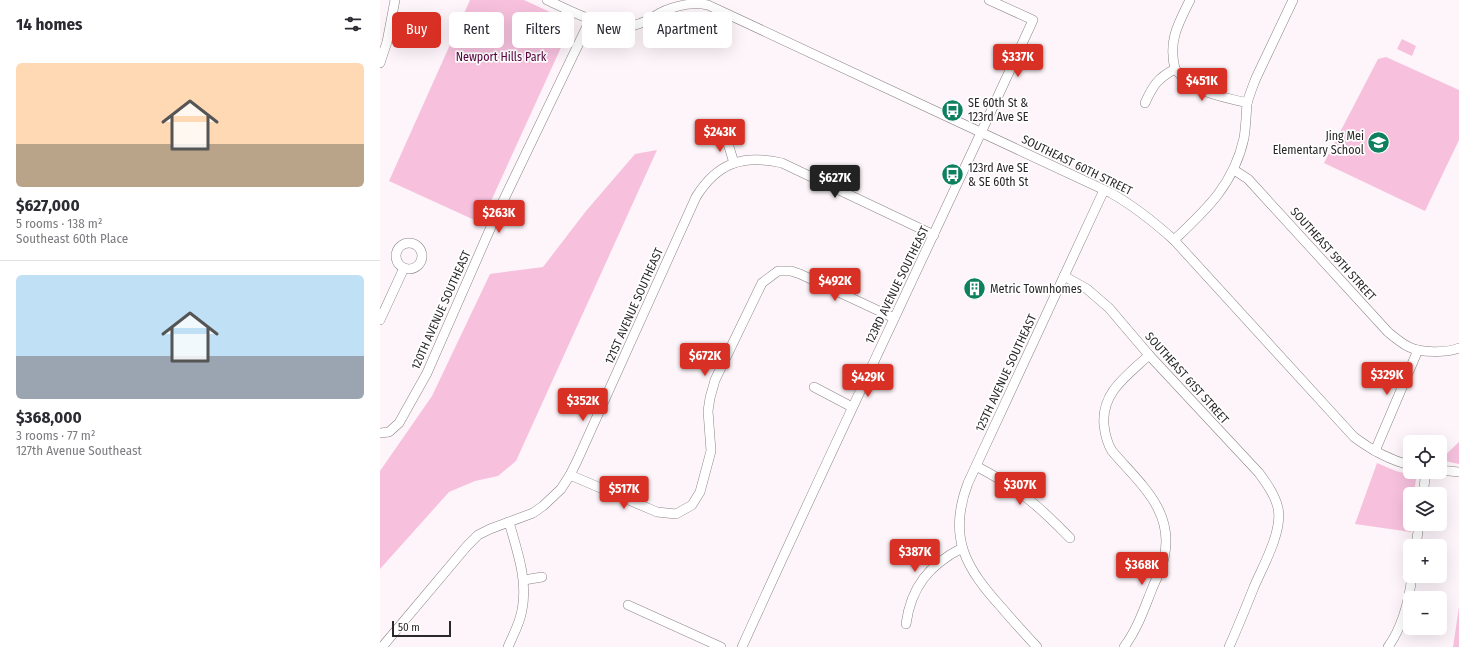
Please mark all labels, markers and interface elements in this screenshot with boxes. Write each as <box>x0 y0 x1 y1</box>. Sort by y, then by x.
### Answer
chip: Buy <box>392 12 441 48</box>
chip: Rent <box>449 12 504 48</box>
chip: Filters <box>512 12 574 48</box>
chip: New <box>582 12 635 48</box>
chip: Apartment <box>643 12 732 48</box>
icon: filters <box>342 13 364 35</box>
text: 14 homes <box>16 14 83 35</box>
pin: $337K <box>990 44 1046 78</box>
text: $337K <box>1002 49 1034 64</box>
park label: Newport Hills Park <box>456 50 547 64</box>
pin: $451K <box>1174 68 1230 102</box>
text: $451K <box>1186 73 1218 88</box>
icon: home <box>154 89 226 161</box>
place label: SE 60th St & 123rd Ave SE <box>968 96 1029 124</box>
bus stop icon: SE 60th St & 123rd Ave SE <box>939 97 965 123</box>
pin: $243K <box>692 119 748 153</box>
text: $243K <box>704 124 736 139</box>
place label: Jing Mei Elementary School <box>1273 129 1364 157</box>
school or university icon: Jing Mei Elementary School <box>1366 130 1392 156</box>
street label: SOUTHEAST 60TH STREET <box>1019 132 1135 198</box>
place label: 123rd Ave SE & SE 60th St <box>968 161 1029 189</box>
bus stop icon: 123rd Ave SE & SE 60th St <box>939 162 965 188</box>
pin: $627K <box>807 165 863 199</box>
text: $627K <box>819 170 851 185</box>
text: $627,000 <box>16 195 80 216</box>
pin: $263K <box>471 200 527 234</box>
text: $263K <box>483 205 515 220</box>
street label: SOUTHEAST 59TH STREET <box>1287 205 1379 304</box>
text: 5 rooms · 138 m² <box>16 216 102 231</box>
street label: 123RD AVENUE SOUTHEAST <box>862 224 932 346</box>
text: Southeast 60th Place <box>16 231 128 246</box>
street label: 121ST AVENUE SOUTHEAST <box>602 245 666 366</box>
street label: 120TH AVENUE SOUTHEAST <box>408 248 474 372</box>
pin: $492K <box>807 268 863 302</box>
text: $492K <box>818 273 852 288</box>
building icon: Metric Townhomes <box>961 276 987 302</box>
place label: Metric Townhomes <box>990 282 1082 296</box>
icon: home <box>154 301 226 373</box>
street label: 125TH AVENUE SOUTHEAST <box>973 312 1040 434</box>
street label: SOUTHEAST 61ST STREET <box>1142 329 1232 427</box>
pin: $672K <box>677 343 733 377</box>
text: $672K <box>689 348 721 363</box>
pin: $329K <box>1359 362 1415 396</box>
pin: $429K <box>840 364 896 398</box>
text: $329K <box>1371 367 1403 382</box>
text: $429K <box>851 369 885 384</box>
pin: $352K <box>555 388 611 422</box>
text: $352K <box>567 393 599 408</box>
text: $368,000 <box>16 407 82 428</box>
text: 3 rooms · 77 m² <box>16 428 95 443</box>
map controls <box>1403 435 1447 635</box>
button: locate <box>1403 435 1447 479</box>
text: 127th Avenue Southeast <box>16 443 142 458</box>
pin: $307K <box>992 472 1048 506</box>
pin: $517K <box>596 476 652 510</box>
text: $307K <box>1004 477 1036 492</box>
text: $517K <box>609 481 639 496</box>
button: layers <box>1403 487 1447 531</box>
pin: $387K <box>887 539 943 573</box>
button: + <box>1403 539 1447 583</box>
text: $387K <box>899 544 931 559</box>
pin: $368K <box>1114 552 1170 586</box>
text: $368K <box>1125 557 1159 572</box>
button: − <box>1403 591 1447 635</box>
scale bar <box>392 619 451 638</box>
text: 50 m <box>398 621 420 634</box>

